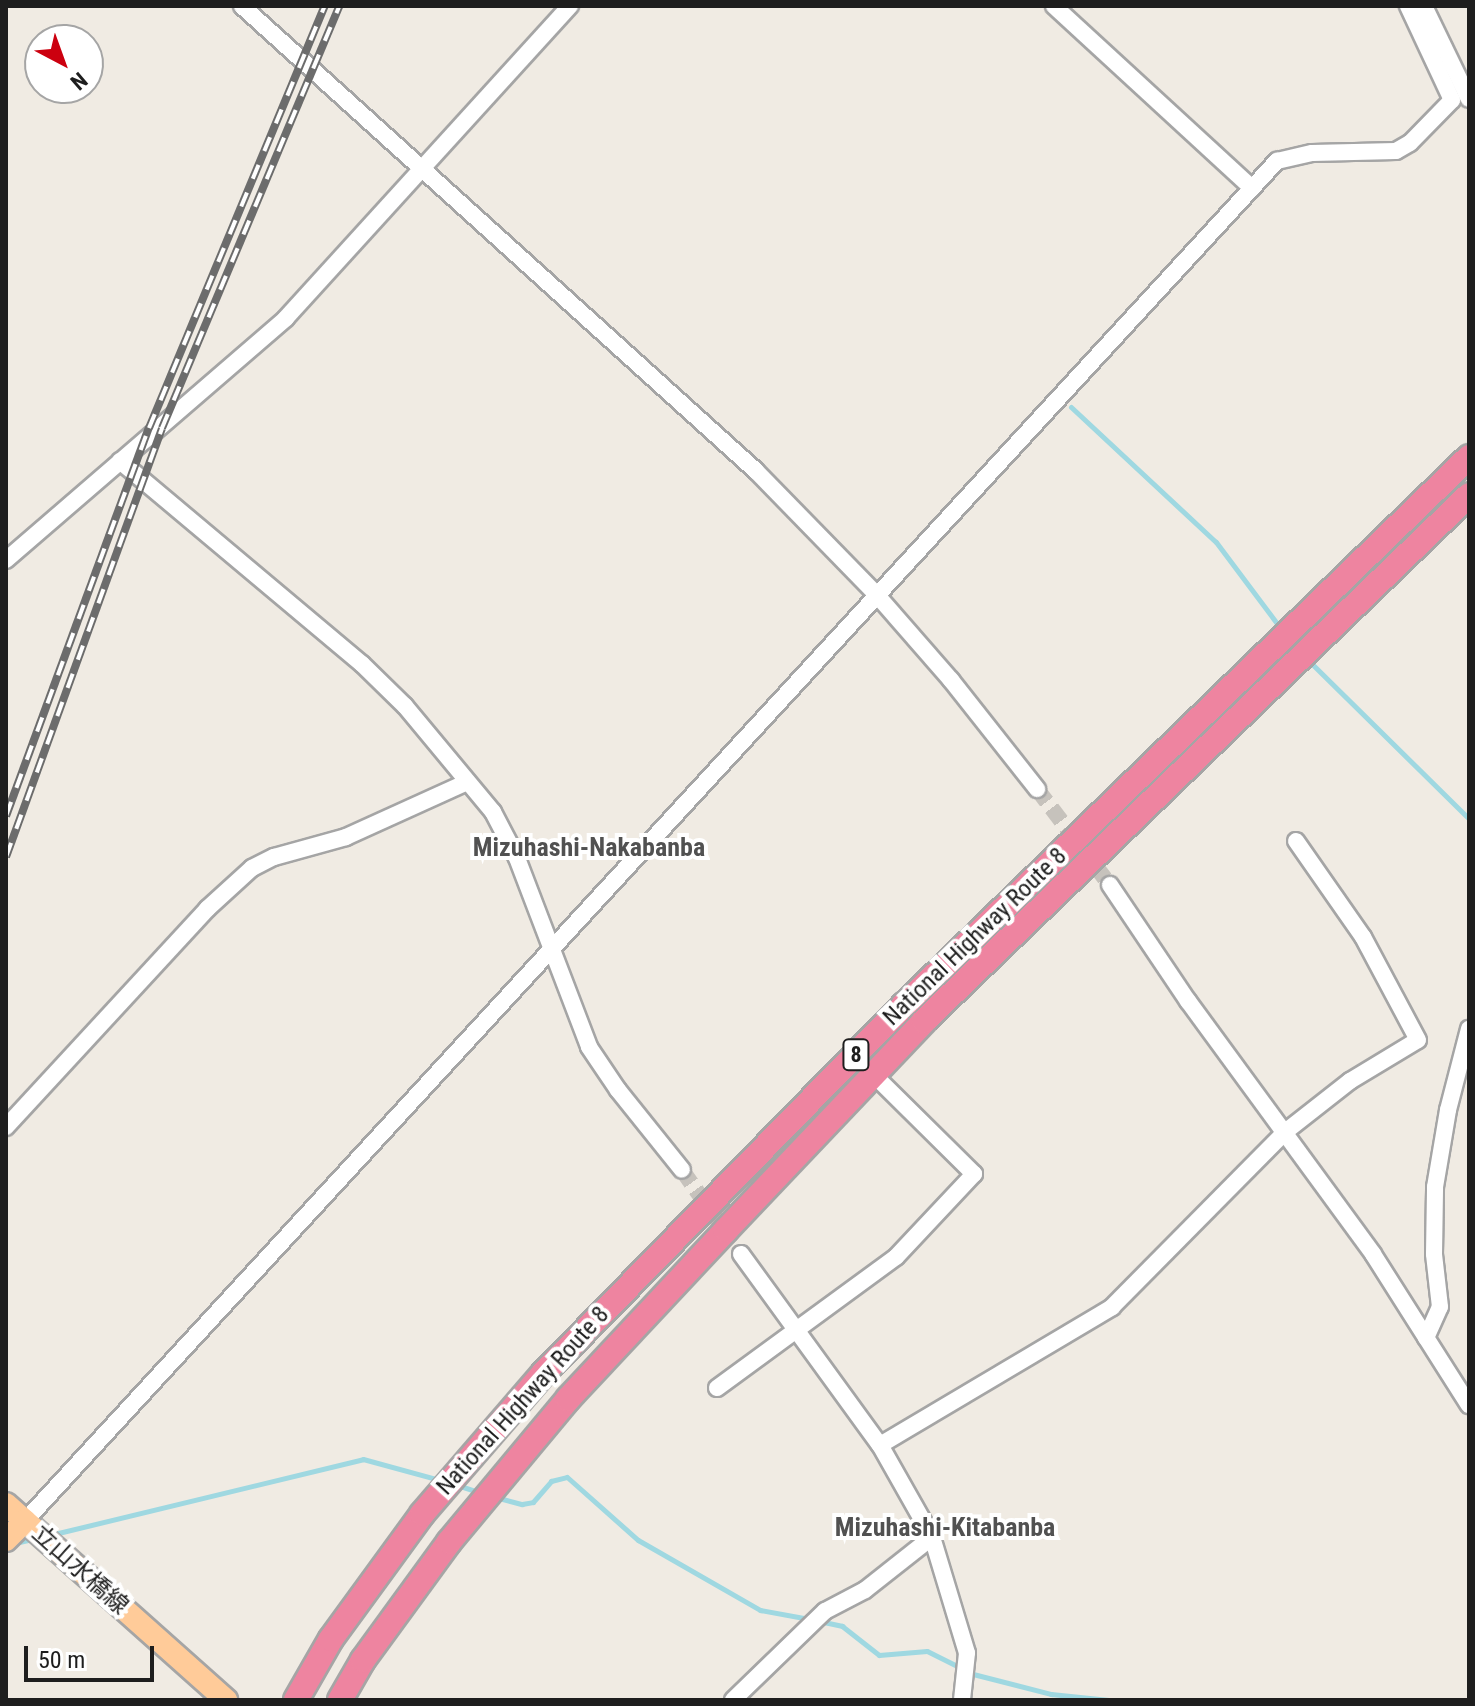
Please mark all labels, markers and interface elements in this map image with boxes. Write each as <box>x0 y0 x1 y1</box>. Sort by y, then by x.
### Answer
north arrow <box>24 24 104 104</box>
text: N <box>65 67 92 95</box>
district label: Mizuhashi-Nakabanba <box>473 832 705 864</box>
street label: National Highway Route 8 <box>877 842 1073 1032</box>
road number: 8 <box>842 1037 870 1073</box>
street label: National Highway Route 8 <box>431 1301 615 1501</box>
district label: Mizuhashi-Kitabanba <box>835 1512 1055 1544</box>
street label: 立山水橋線 <box>26 1519 134 1621</box>
scale bar <box>28 1630 158 1680</box>
text: 50 m <box>38 1646 85 1674</box>

